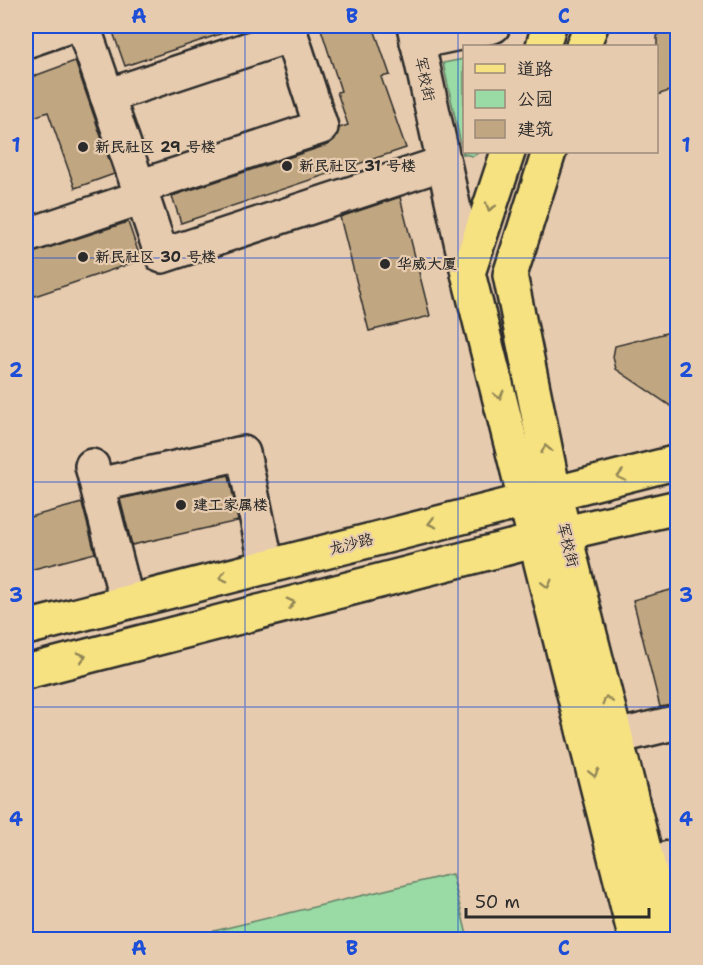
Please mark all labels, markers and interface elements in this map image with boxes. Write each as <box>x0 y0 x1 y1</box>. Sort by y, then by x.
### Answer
text: A <box>131 3 147 29</box>
text: B <box>346 3 358 29</box>
text: C <box>558 3 570 29</box>
legend <box>463 45 658 153</box>
street label: 军校街 <box>411 55 439 103</box>
text: 道路 <box>517 57 553 81</box>
text: 公园 <box>517 87 553 111</box>
text: 建筑 <box>517 117 553 141</box>
text: 1 <box>11 132 21 158</box>
text: 1 <box>681 132 691 158</box>
place label: 新民社区 29 号楼 <box>95 137 216 157</box>
marker: 新民社区 29 号楼 <box>76 140 90 154</box>
place label: 新民社区 31 号楼 <box>299 156 416 176</box>
marker: 新民社区 31 号楼 <box>280 159 294 173</box>
one-way arrow <box>484 201 497 212</box>
place label: 新民社区 30 号楼 <box>95 247 216 267</box>
marker: 新民社区 30 号楼 <box>76 250 90 264</box>
place label: 华威大厦 <box>397 254 457 274</box>
marker: 华威大厦 <box>378 257 392 271</box>
text: 2 <box>9 357 23 383</box>
text: 2 <box>679 357 693 383</box>
one-way arrow <box>492 389 505 399</box>
one-way arrow <box>540 444 553 454</box>
one-way arrow <box>616 468 626 481</box>
place label: 建工家属楼 <box>193 495 268 515</box>
marker: 建工家属楼 <box>174 498 188 512</box>
one-way arrow <box>427 516 437 529</box>
street label: 军校街 <box>553 521 583 569</box>
street label: 龙沙路 <box>327 529 375 559</box>
one-way arrow <box>218 570 228 583</box>
one-way arrow <box>539 579 552 589</box>
text: 3 <box>9 582 23 608</box>
text: 3 <box>679 582 693 608</box>
one-way arrow <box>285 598 296 610</box>
one-way arrow <box>77 651 87 664</box>
one-way arrow <box>601 695 614 705</box>
one-way arrow <box>587 768 600 778</box>
text: 4 <box>9 806 23 832</box>
text: 4 <box>679 806 693 832</box>
scale bar <box>466 881 649 919</box>
text: 50 m <box>475 890 520 914</box>
text: A <box>131 935 147 961</box>
text: B <box>346 935 358 961</box>
text: C <box>558 935 570 961</box>

